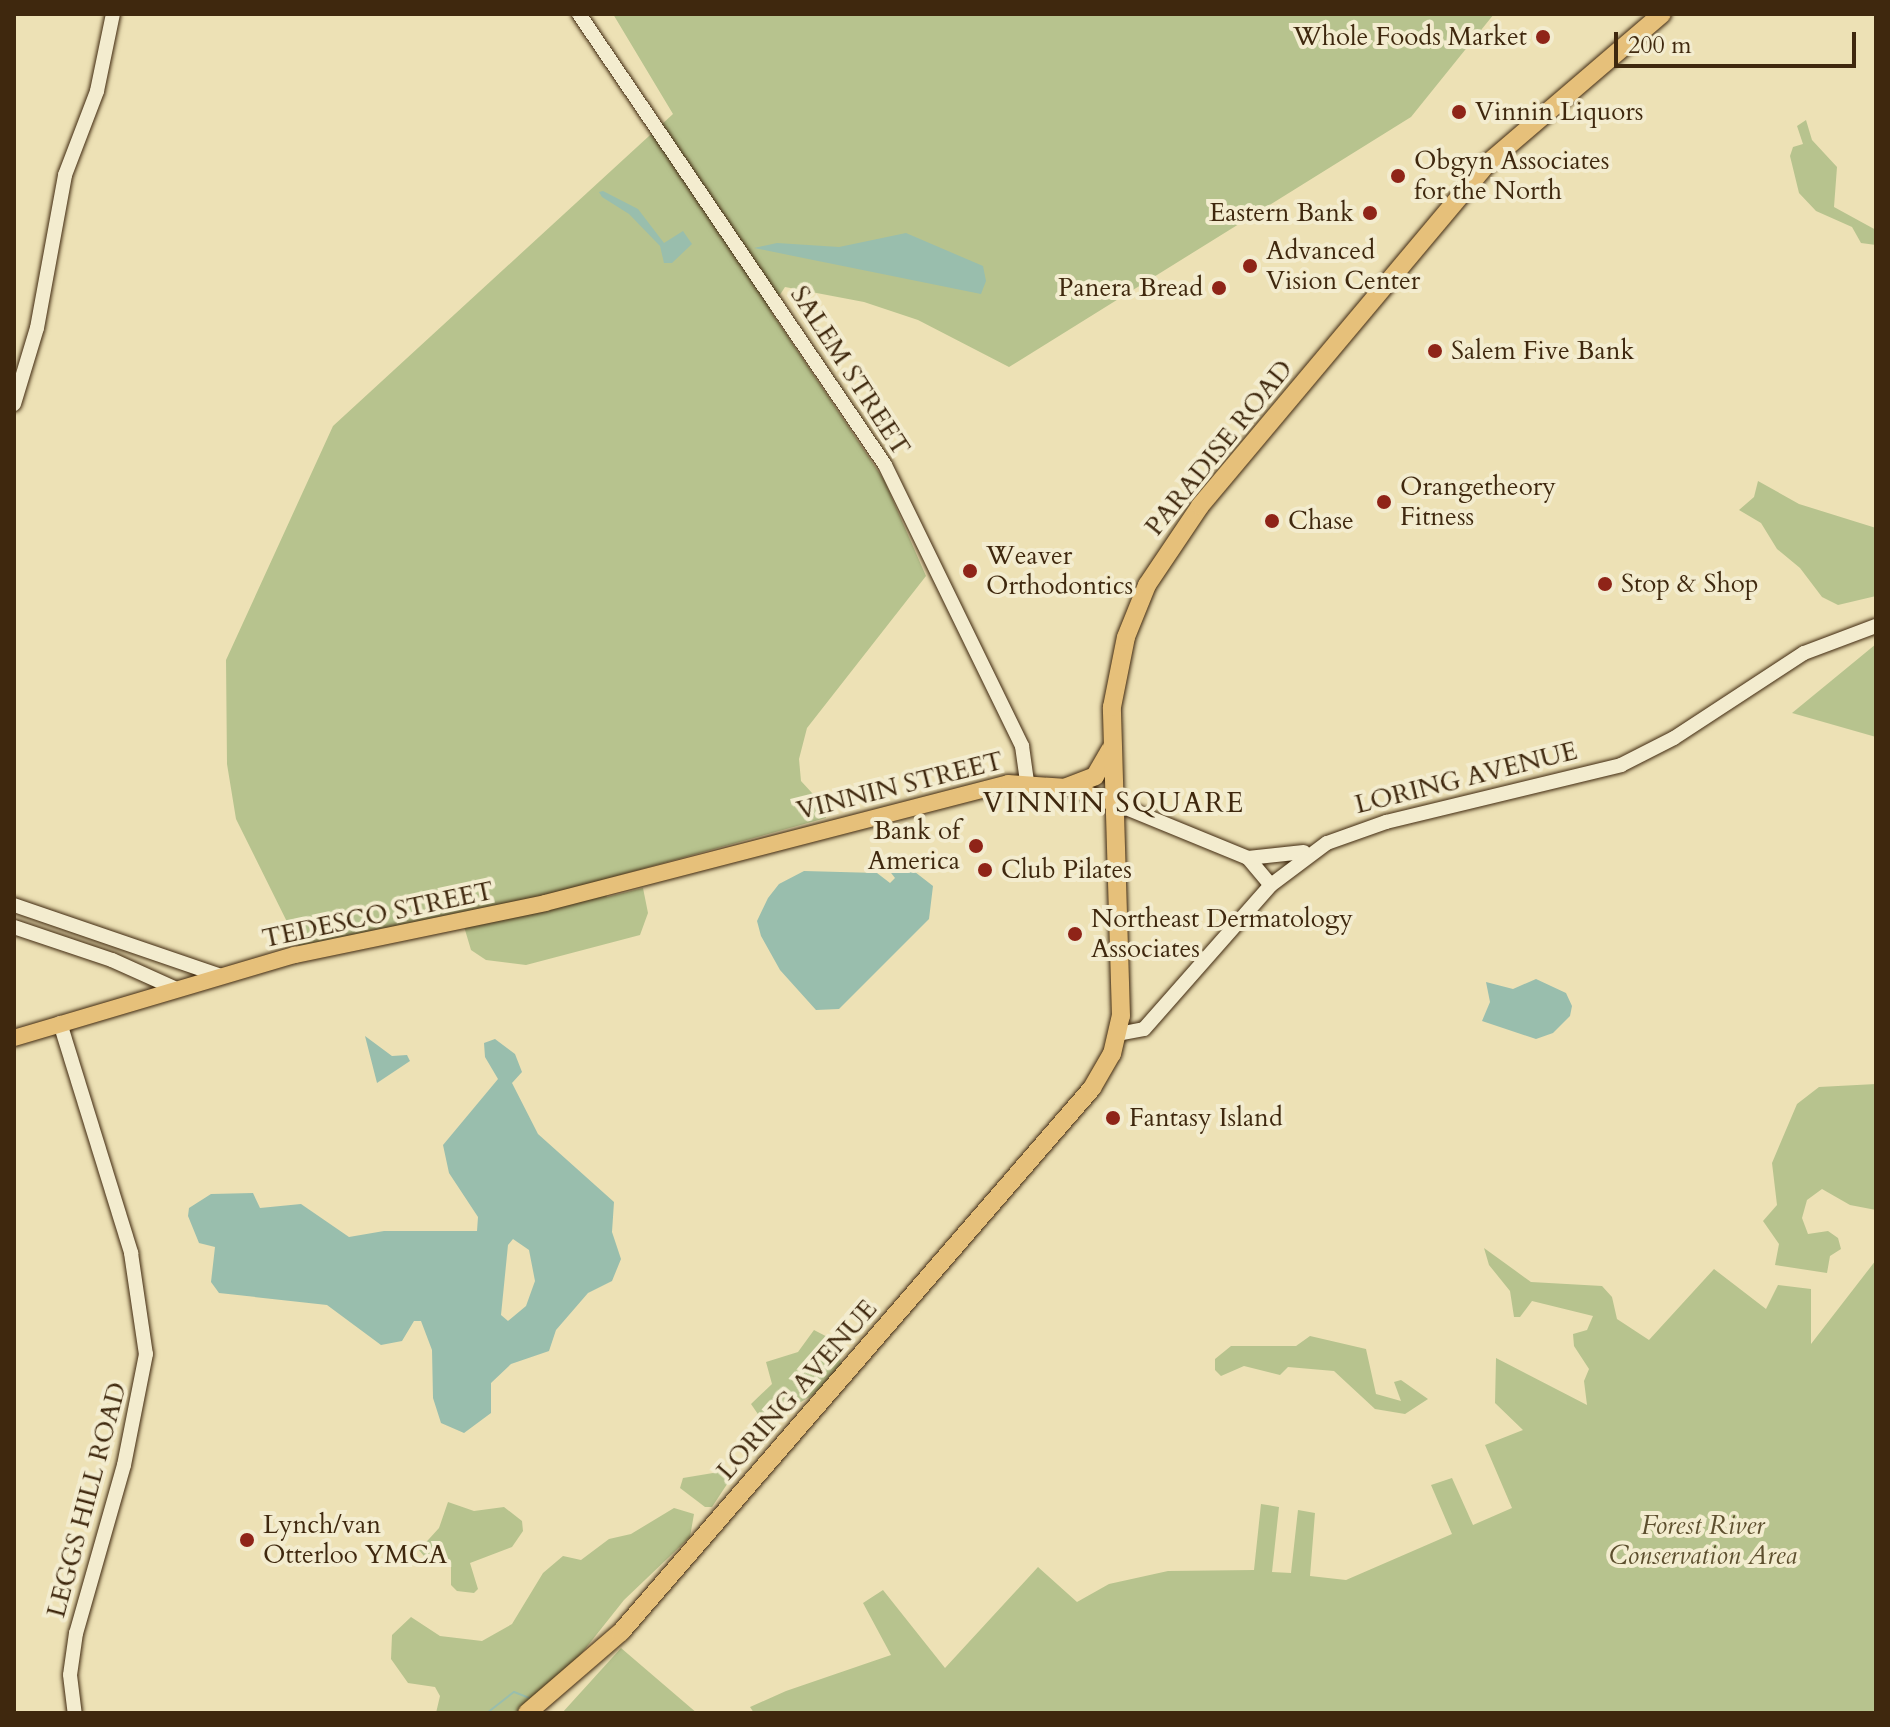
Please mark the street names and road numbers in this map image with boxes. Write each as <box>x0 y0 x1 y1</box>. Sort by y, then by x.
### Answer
street label: SALEM STREET <box>784 280 916 462</box>
street label: PARADISE ROAD <box>1139 354 1299 542</box>
street label: LORING AVENUE <box>1352 735 1580 821</box>
street label: VINNIN STREET <box>794 745 1006 827</box>
street label: TEDESCO STREET <box>259 875 497 955</box>
street label: LORING AVENUE <box>710 1294 884 1486</box>
street label: LEGGS HILL ROAD <box>41 1379 133 1621</box>

